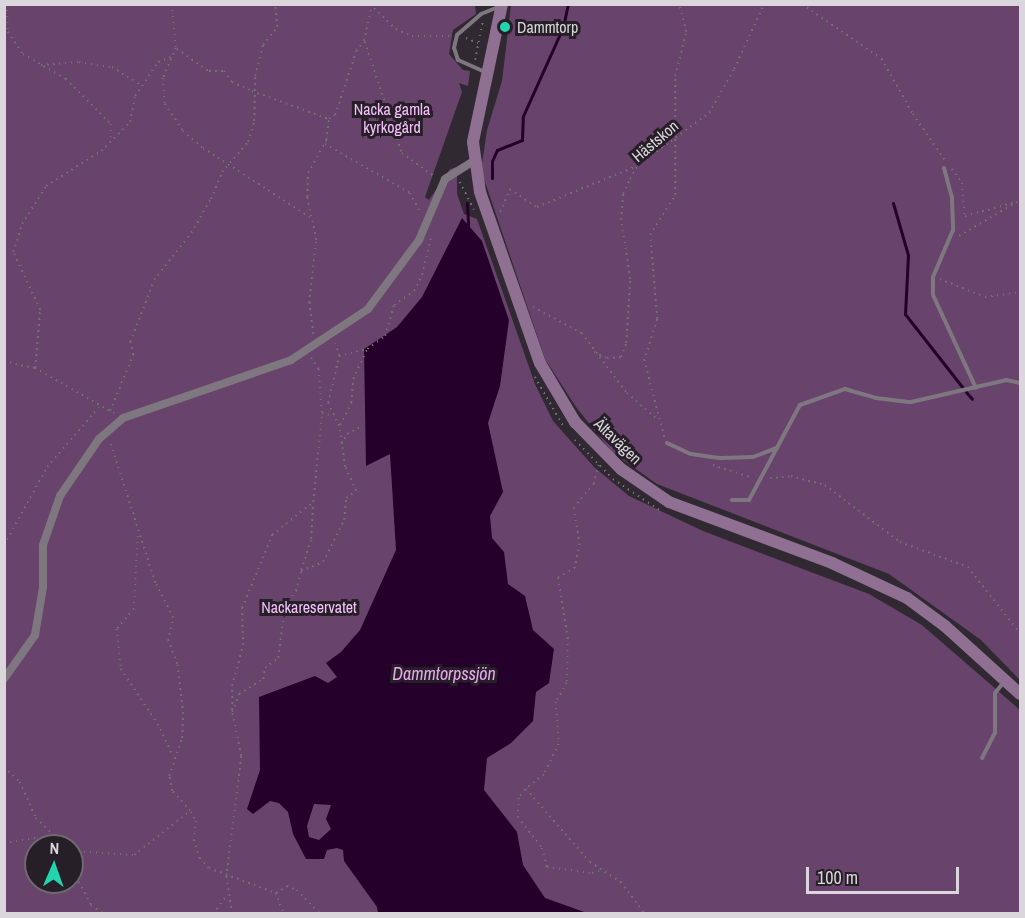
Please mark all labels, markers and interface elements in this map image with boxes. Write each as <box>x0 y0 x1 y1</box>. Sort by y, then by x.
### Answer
place label: Dammtorp <box>517 17 578 37</box>
marker: Dammtorp <box>498 20 512 34</box>
park label: Nacka gamla kyrkogård <box>354 99 430 137</box>
street label: Hästskon <box>628 116 682 166</box>
street label: Ältavägen <box>590 414 646 468</box>
park label: Nackareservatet <box>261 597 357 617</box>
water label: Dammtorpssjön <box>392 663 496 685</box>
north arrow <box>24 834 84 894</box>
text: N <box>49 837 60 859</box>
scale bar <box>809 855 962 893</box>
text: 100 m <box>817 865 858 890</box>

